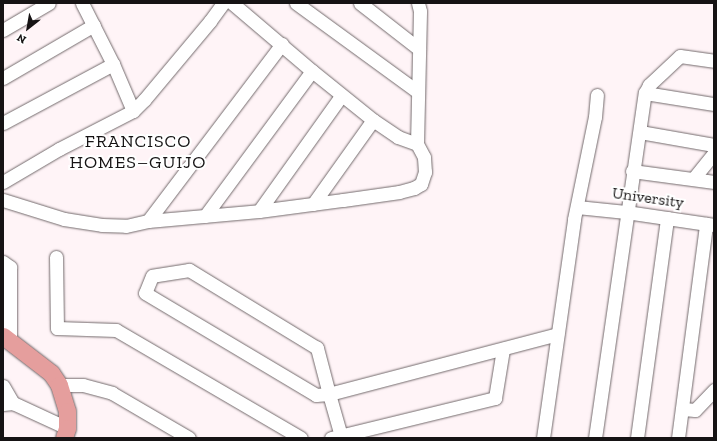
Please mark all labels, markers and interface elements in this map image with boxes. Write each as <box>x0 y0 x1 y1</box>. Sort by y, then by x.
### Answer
north arrow <box>8 8 48 48</box>
text: N <box>15 31 28 46</box>
district label: FRANCISCO HOMES–GUIJO <box>70 131 206 174</box>
street label: University <box>611 183 685 213</box>

